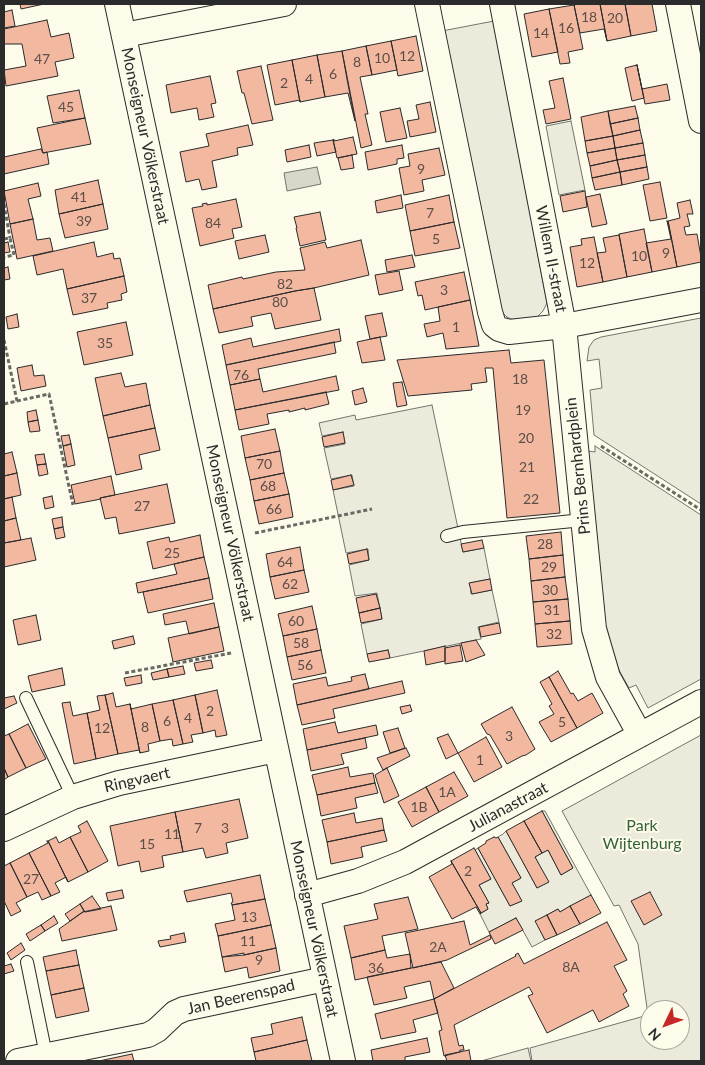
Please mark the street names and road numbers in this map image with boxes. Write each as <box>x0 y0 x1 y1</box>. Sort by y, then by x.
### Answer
street label: Monseigneur Völkerstraat <box>117 46 173 226</box>
street label: Willem II-straat <box>531 204 571 314</box>
street label: Prins Bernhardplein <box>561 396 595 536</box>
street label: Monseigneur Völkerstraat <box>202 443 258 623</box>
street label: Ringvaert <box>102 763 172 797</box>
street label: Julianastraat <box>465 778 551 836</box>
street label: Monseigneur Völkerstraat <box>286 839 342 1019</box>
street label: Jan Beerenspad <box>185 975 297 1019</box>

